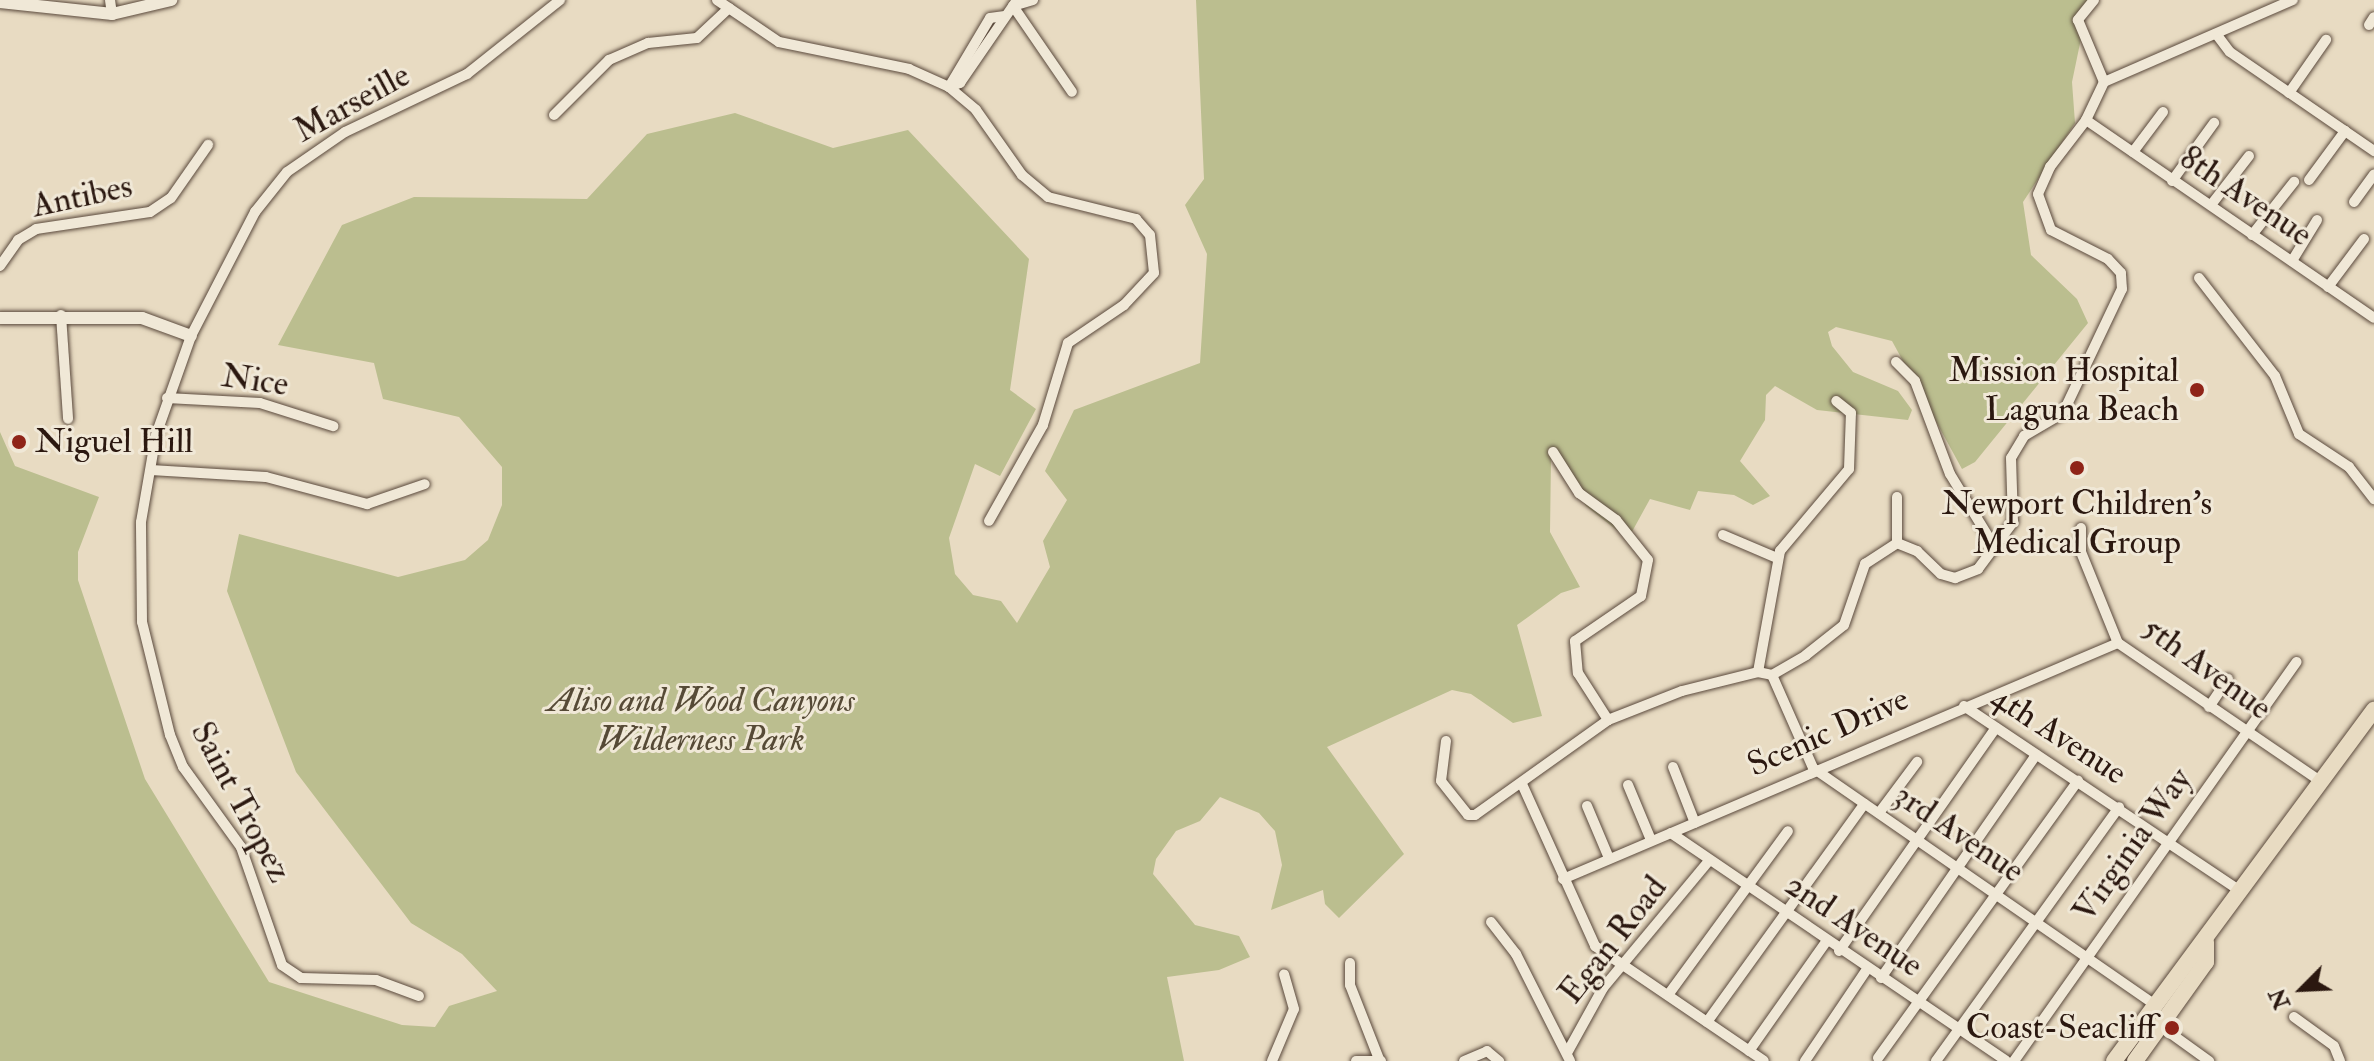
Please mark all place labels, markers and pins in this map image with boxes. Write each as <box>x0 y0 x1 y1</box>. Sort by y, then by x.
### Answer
place label: Mission Hospital Laguna Beach <box>1949 350 2179 430</box>
marker: Mission Hospital Laguna Beach <box>2186 379 2208 401</box>
place label: Niguel Hill <box>35 422 193 462</box>
marker: Niguel Hill <box>10 433 28 451</box>
marker: Newport Children's Medical Group <box>2066 457 2088 479</box>
place label: Newport Children's Medical Group <box>1942 483 2212 562</box>
place label: Coast-Seacliff <box>1966 1008 2156 1048</box>
marker: Coast-Seacliff <box>2163 1019 2181 1037</box>

